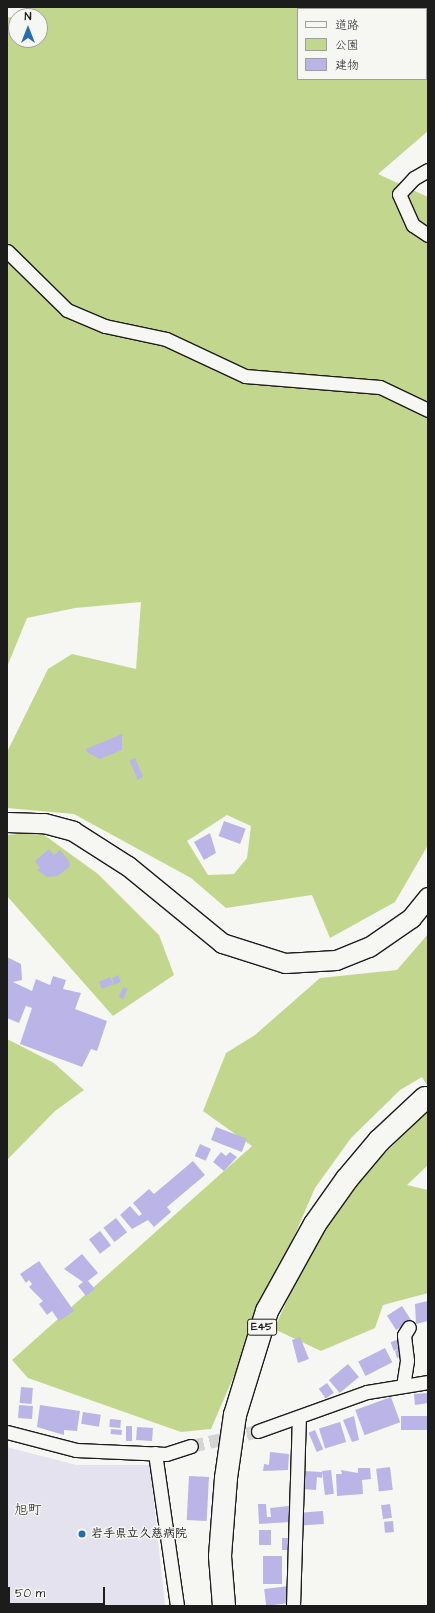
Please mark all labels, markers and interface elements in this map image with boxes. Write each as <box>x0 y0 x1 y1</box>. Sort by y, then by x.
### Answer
north arrow <box>8 8 48 48</box>
legend <box>297 8 427 80</box>
text: N <box>25 9 31 24</box>
text: 道路 <box>335 17 359 34</box>
text: 公園 <box>335 37 359 54</box>
text: 建物 <box>335 57 359 74</box>
road number: E45 <box>247 1318 277 1336</box>
district label: 旭町 <box>14 1502 42 1518</box>
place label: 岩手県立久慈病院 <box>91 1527 187 1541</box>
marker: 岩手県立久慈病院 <box>76 1528 88 1540</box>
scale bar <box>10 1579 107 1605</box>
text: 50 m <box>15 1585 45 1602</box>

